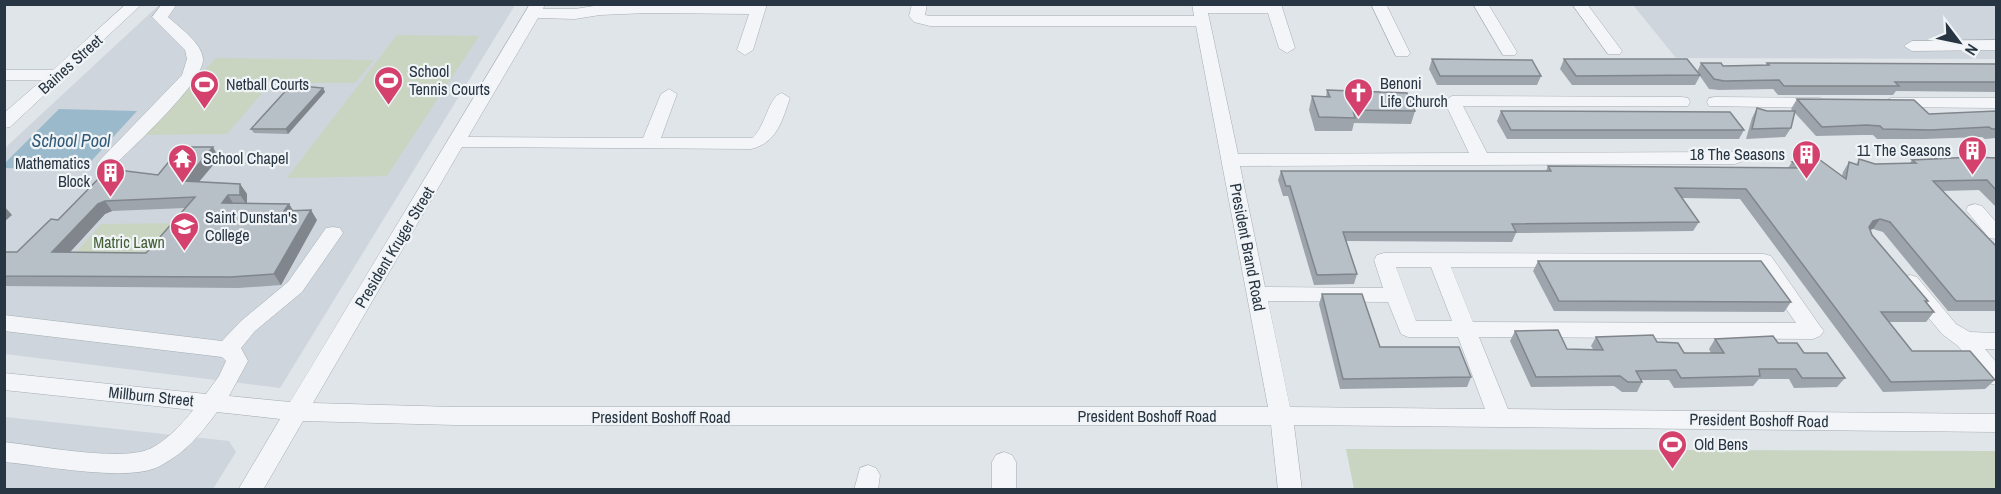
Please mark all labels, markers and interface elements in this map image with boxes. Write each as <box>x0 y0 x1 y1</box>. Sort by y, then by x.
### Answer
north arrow <box>1929 12 1989 72</box>
street label: Baines Street <box>33 29 107 99</box>
text: N <box>1960 40 1984 60</box>
place label: School Tennis Courts <box>409 60 490 100</box>
sports icon: School Tennis Courts <box>372 64 404 106</box>
sports icon: Netball Courts <box>189 68 221 110</box>
place label: Benoni Life Church <box>1380 72 1448 112</box>
place label: Netball Courts <box>226 73 309 95</box>
church icon: Benoni Life Church <box>1343 76 1375 118</box>
water label: School Pool <box>32 128 111 153</box>
building icon: 11 The Seasons <box>1956 134 1988 176</box>
building icon: 18 The Seasons <box>1790 138 1822 180</box>
place label: 11 The Seasons <box>1857 139 1951 161</box>
temple icon: School Chapel <box>166 142 198 184</box>
place label: 18 The Seasons <box>1690 143 1785 165</box>
place label: School Chapel <box>203 147 288 169</box>
place label: Mathematics Block <box>15 152 90 192</box>
building icon: Mathematics Block <box>95 156 127 198</box>
street label: President Brand Road <box>1225 181 1271 313</box>
street label: President Kruger Street <box>349 182 439 312</box>
place label: Saint Dunstan's College <box>205 206 297 246</box>
school or university icon: Saint Dunstan's College <box>168 210 200 252</box>
park label: Matric Lawn <box>93 231 165 253</box>
street label: Millburn Street <box>107 381 195 411</box>
street label: President Boshoff Road <box>1077 405 1217 427</box>
street label: President Boshoff Road <box>591 406 731 428</box>
street label: President Boshoff Road <box>1689 408 1829 432</box>
sports icon: Old Bens <box>1657 428 1689 470</box>
place label: Old Bens <box>1694 433 1748 455</box>

